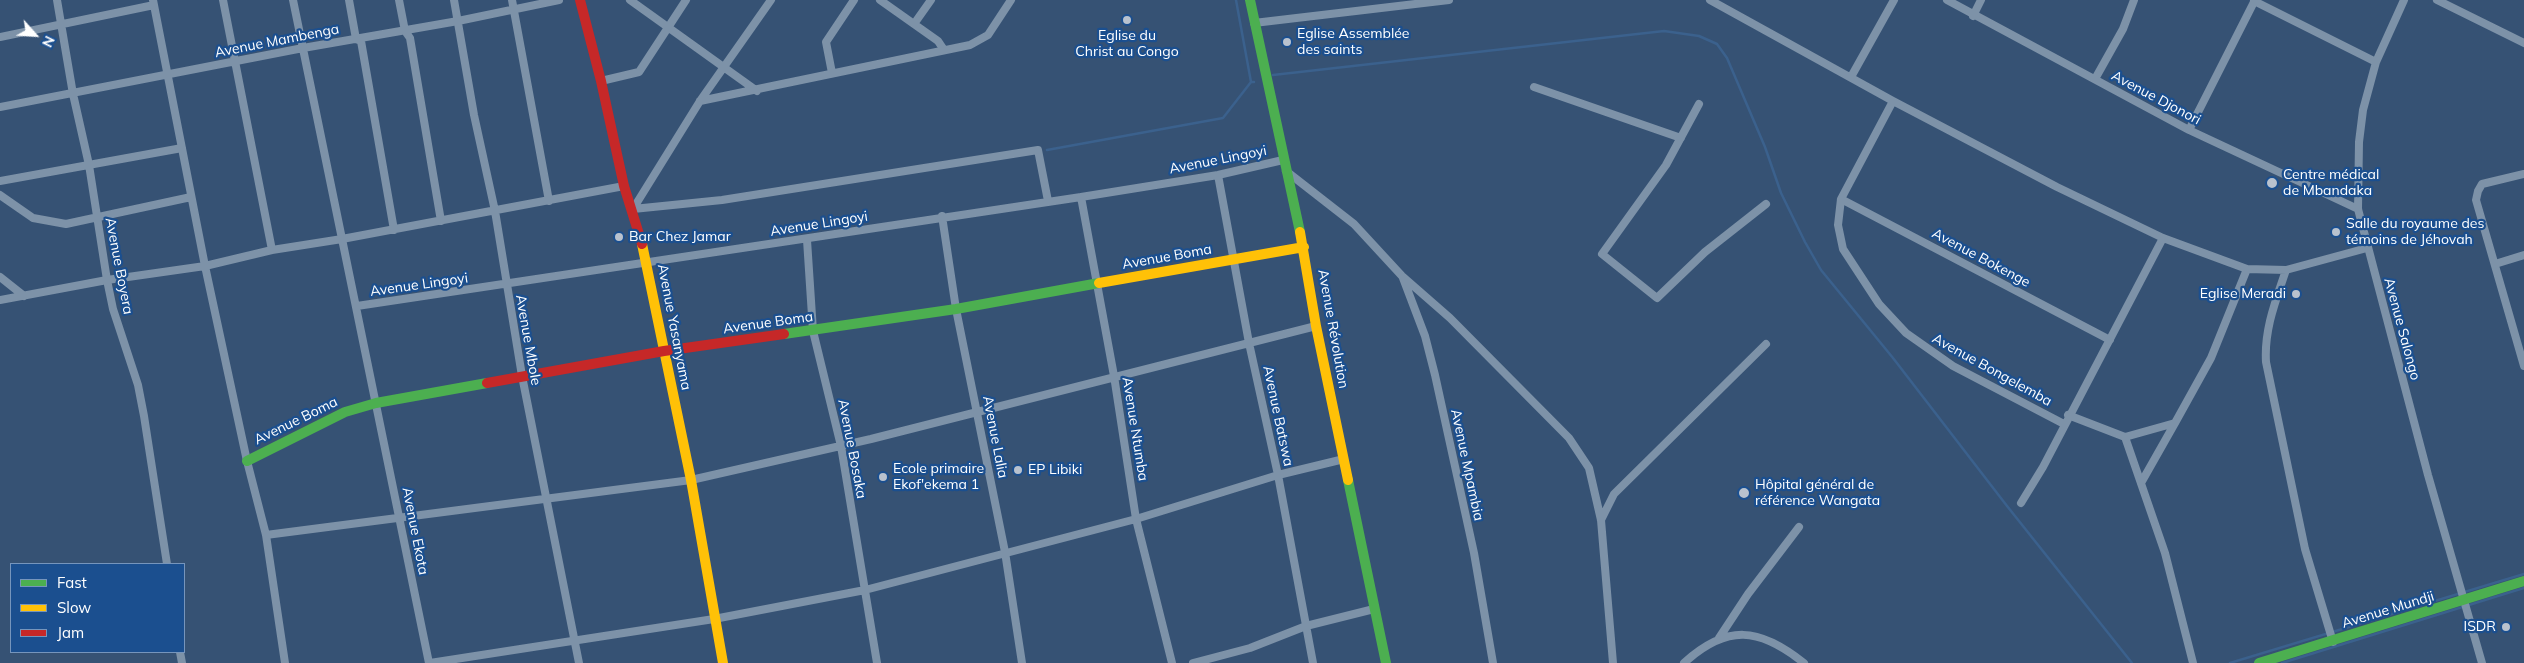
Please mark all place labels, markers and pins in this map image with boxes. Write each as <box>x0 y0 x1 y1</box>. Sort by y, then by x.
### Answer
marker: Eglise du Christ au Congo <box>1121 14 1133 26</box>
place label: Eglise Assemblée des saints <box>1297 26 1409 58</box>
place label: Eglise du Christ au Congo <box>1075 28 1179 60</box>
marker: Eglise Assemblée des saints <box>1281 36 1293 48</box>
place label: Centre médical de Mbandaka <box>2283 167 2379 200</box>
marker: Centre médical de Mbandaka <box>2265 176 2279 190</box>
place label: Salle du royaume des témoins de Jéhovah <box>2346 216 2484 248</box>
marker: Salle du royaume des témoins de Jéhovah <box>2330 226 2342 238</box>
place label: Bar Chez Jamar <box>629 229 731 245</box>
marker: Bar Chez Jamar <box>613 231 625 243</box>
place label: Eglise Meradi <box>2200 286 2286 302</box>
marker: Eglise Meradi <box>2290 288 2302 300</box>
place label: Ecole primaire Ekof'ekema 1 <box>893 461 984 494</box>
place label: EP Libiki <box>1028 462 1082 478</box>
marker: EP Libiki <box>1012 464 1024 476</box>
marker: Ecole primaire Ekof'ekema 1 <box>877 471 889 483</box>
place label: Hôpital général de référence Wangata <box>1755 477 1880 510</box>
marker: Hôpital général de référence Wangata <box>1737 486 1751 500</box>
place label: ISDR <box>2464 619 2496 635</box>
marker: ISDR <box>2500 621 2512 633</box>

